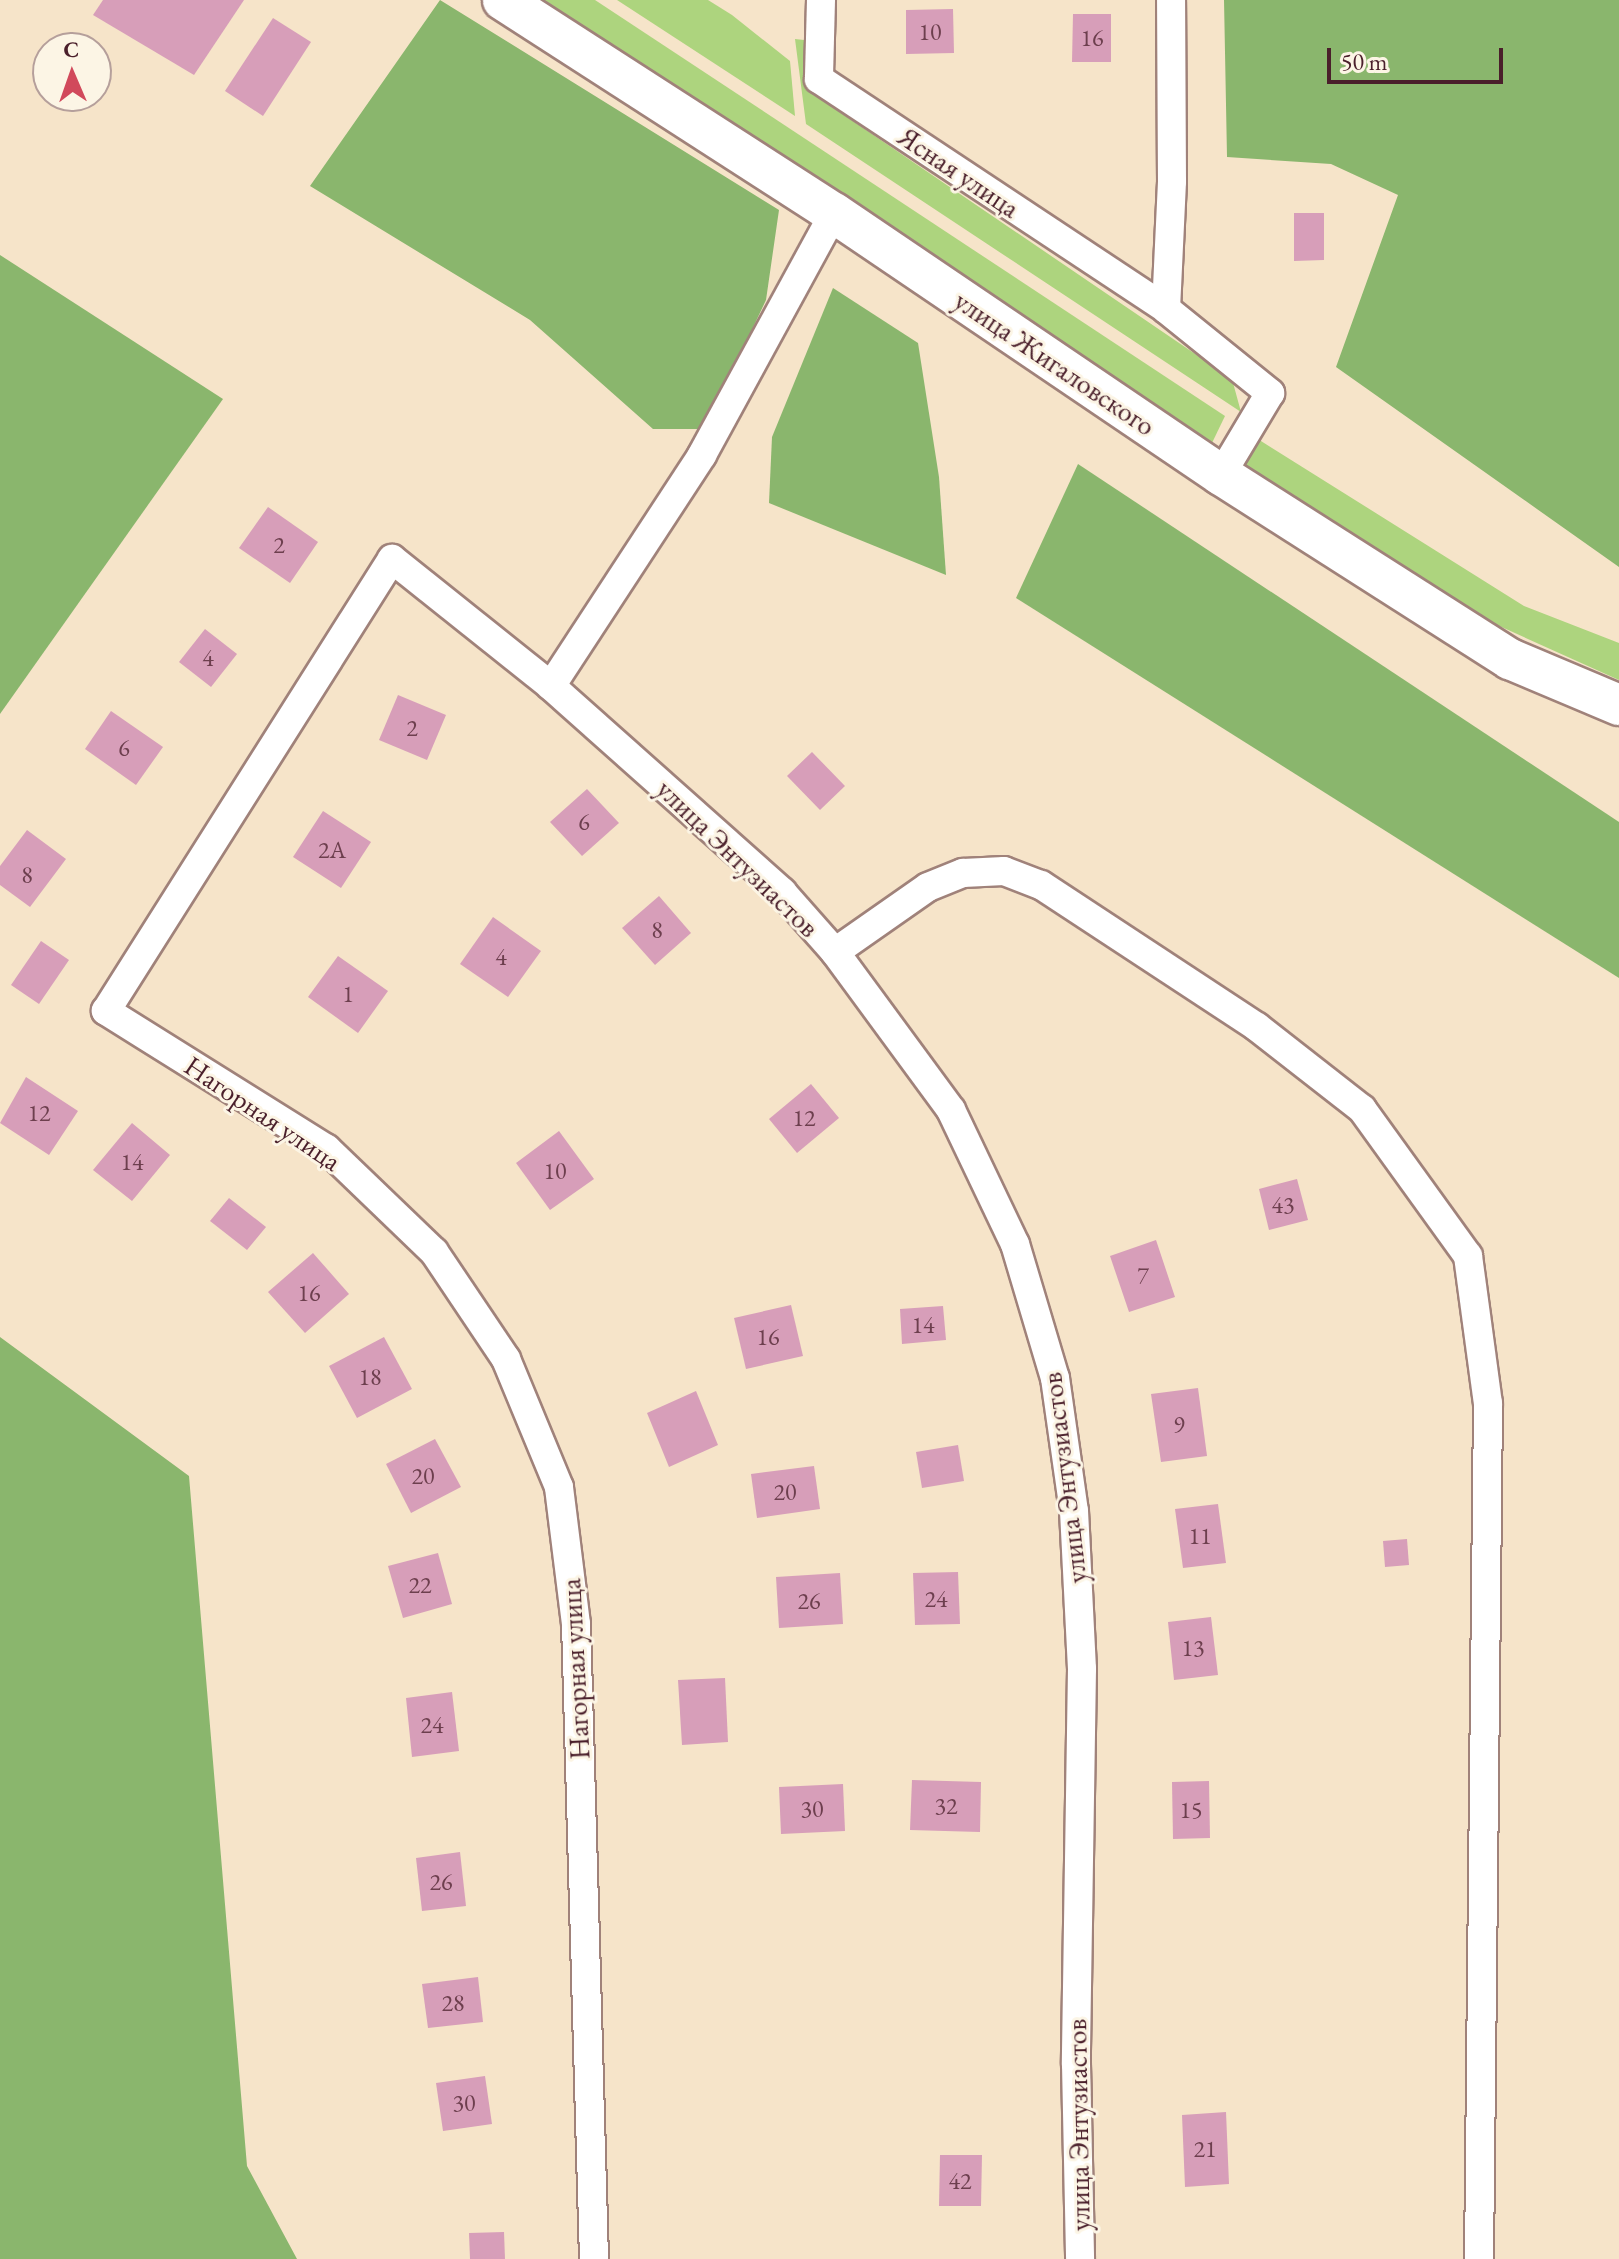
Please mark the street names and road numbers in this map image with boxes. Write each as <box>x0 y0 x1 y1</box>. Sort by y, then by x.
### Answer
street label: Ясная улица <box>892 119 1026 225</box>
street label: улица Жигаловского <box>948 283 1162 443</box>
street label: улица Энтузиастов <box>650 772 826 944</box>
street label: Нагорная улица <box>178 1048 348 1178</box>
street label: улица Энтузиастов <box>1034 1371 1094 1585</box>
street label: Нагорная улица <box>553 1578 597 1760</box>
street label: улица Энтузиастов <box>1059 2019 1097 2231</box>

